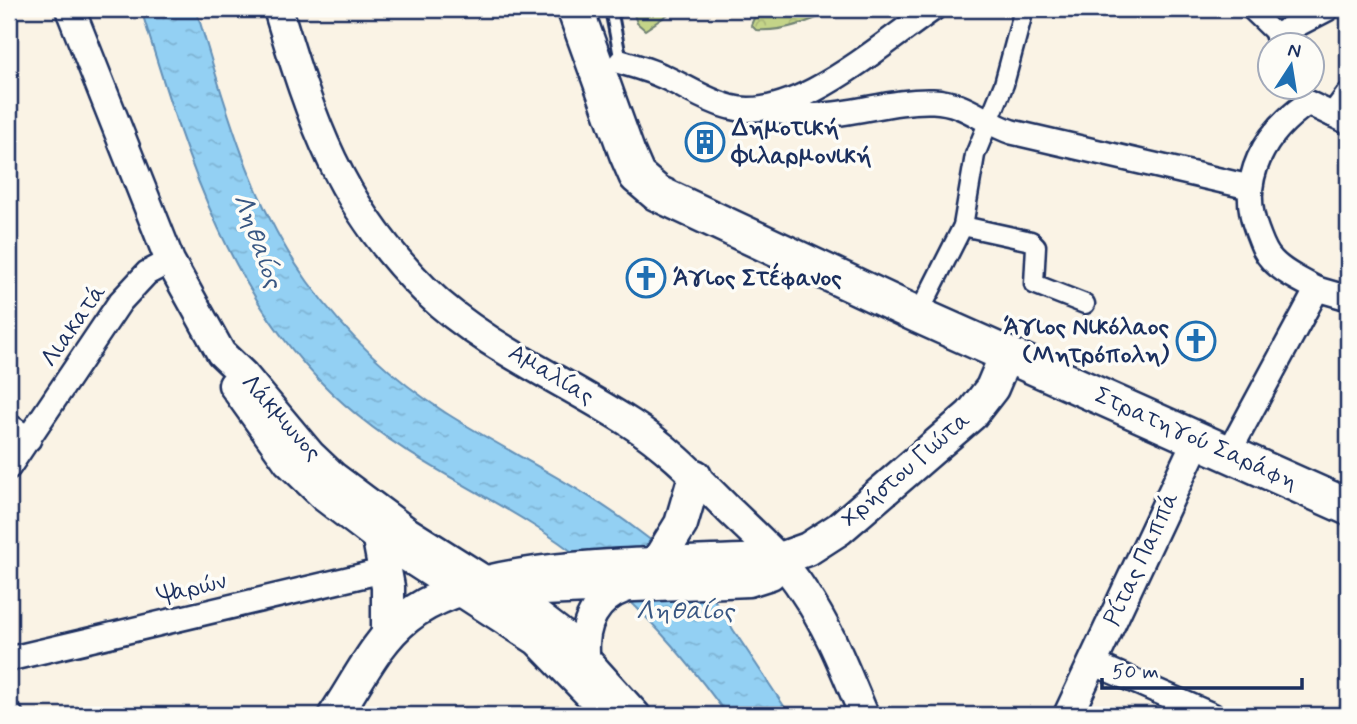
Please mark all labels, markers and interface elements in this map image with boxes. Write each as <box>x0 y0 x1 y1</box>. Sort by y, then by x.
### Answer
north arrow <box>1256 32 1326 102</box>
text: N <box>1285 37 1303 64</box>
place label: Δημοτική Φιλαρμονική <box>730 113 872 172</box>
building icon: Δημοτική Φιλαρμονική <box>684 121 726 163</box>
water label: Ληθαίος <box>224 189 290 295</box>
church icon: Άγιος Στέφανος <box>625 257 667 299</box>
place label: Άγιος Στέφανος <box>673 262 842 294</box>
street label: Λιακατά <box>34 278 114 374</box>
place label: Άγιος Νικόλαος (Μητρόπολη) <box>1003 312 1169 371</box>
church icon: Άγιος Νικόλαος (Μητρόπολη) <box>1175 320 1217 362</box>
street label: Αμαλίας <box>502 337 600 413</box>
street label: Λάκμωνος <box>234 368 328 468</box>
street label: Στρατηγού Σαράφη <box>1090 380 1302 498</box>
street label: Χρήστου Γιώτα <box>835 405 977 535</box>
street label: Ρίτας Παππά <box>1097 487 1187 631</box>
street label: Ψαρών <box>153 566 230 612</box>
water label: Ληθαίος <box>636 595 736 629</box>
scale bar <box>1102 647 1301 691</box>
text: 50 m <box>1112 658 1159 686</box>

